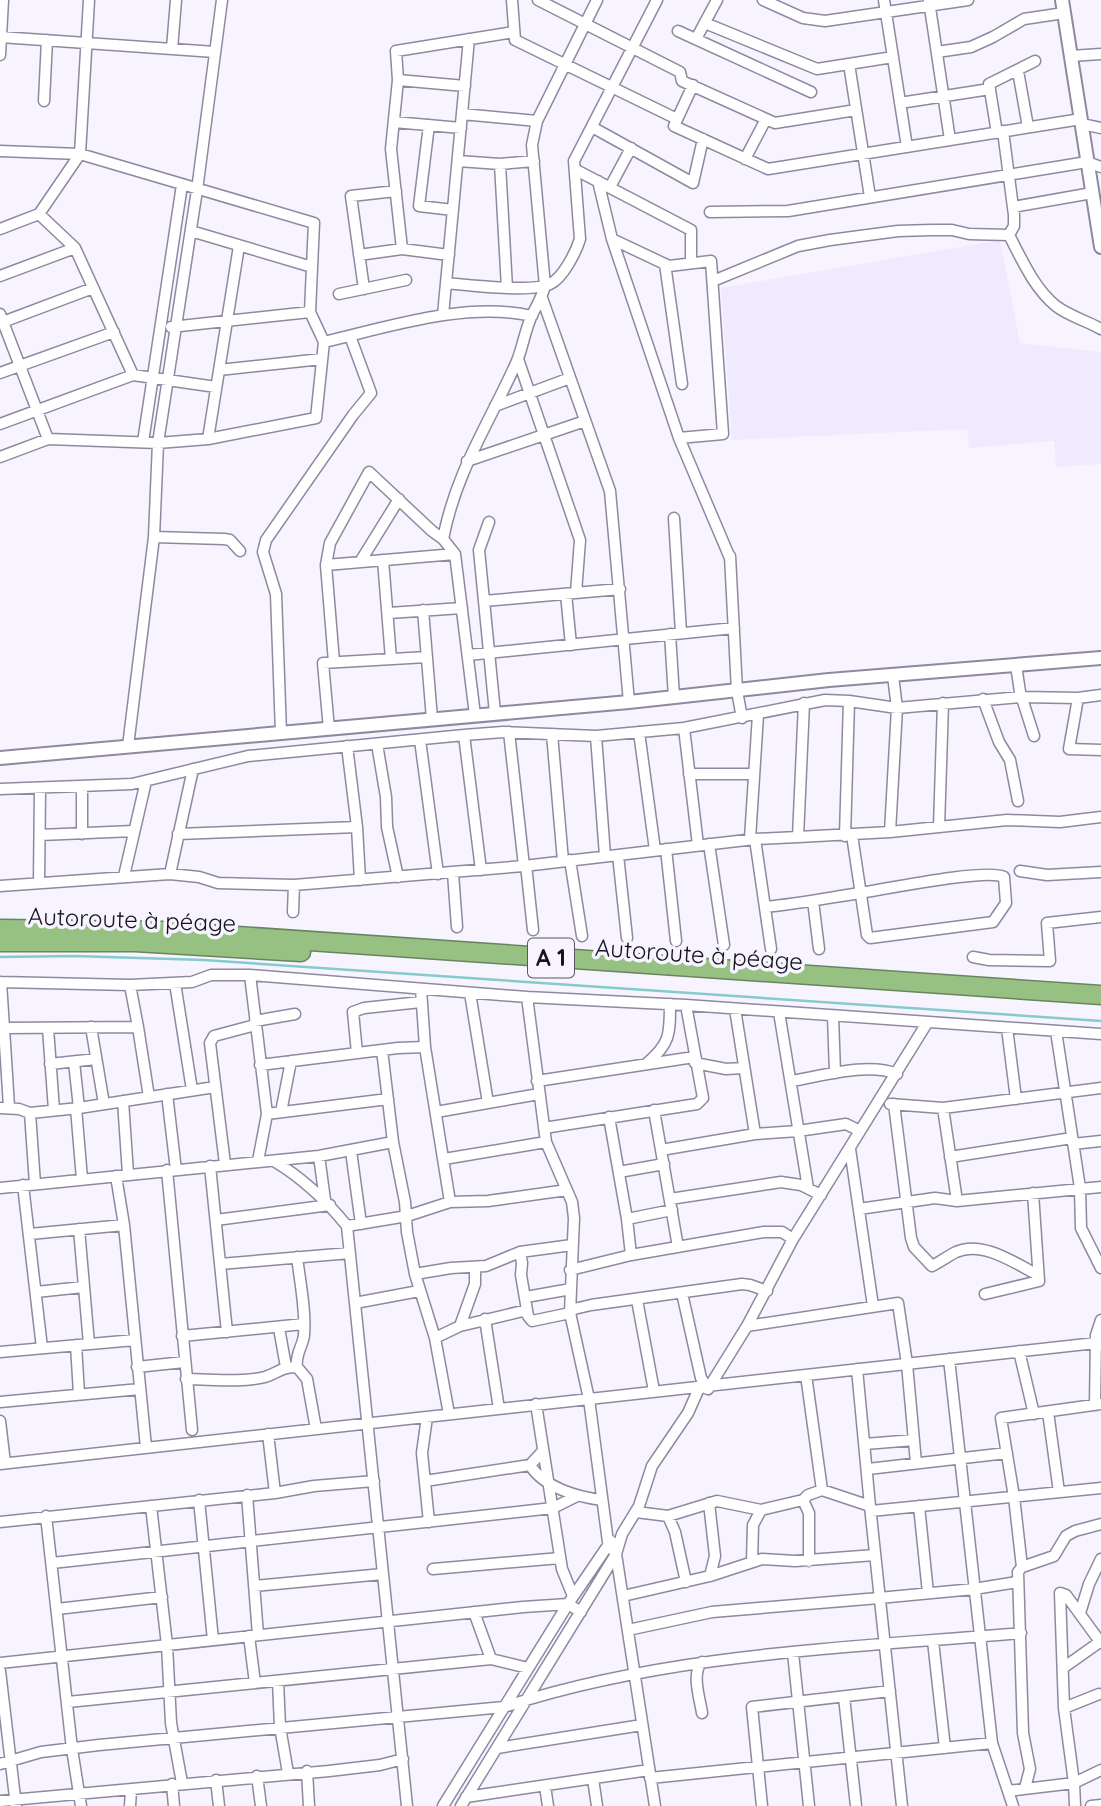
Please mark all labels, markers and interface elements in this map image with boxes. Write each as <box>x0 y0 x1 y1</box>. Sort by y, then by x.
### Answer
street label: Autoroute à péage <box>27 900 237 938</box>
street label: Autoroute à péage <box>594 932 804 976</box>
road number: A 1 <box>528 939 574 978</box>

